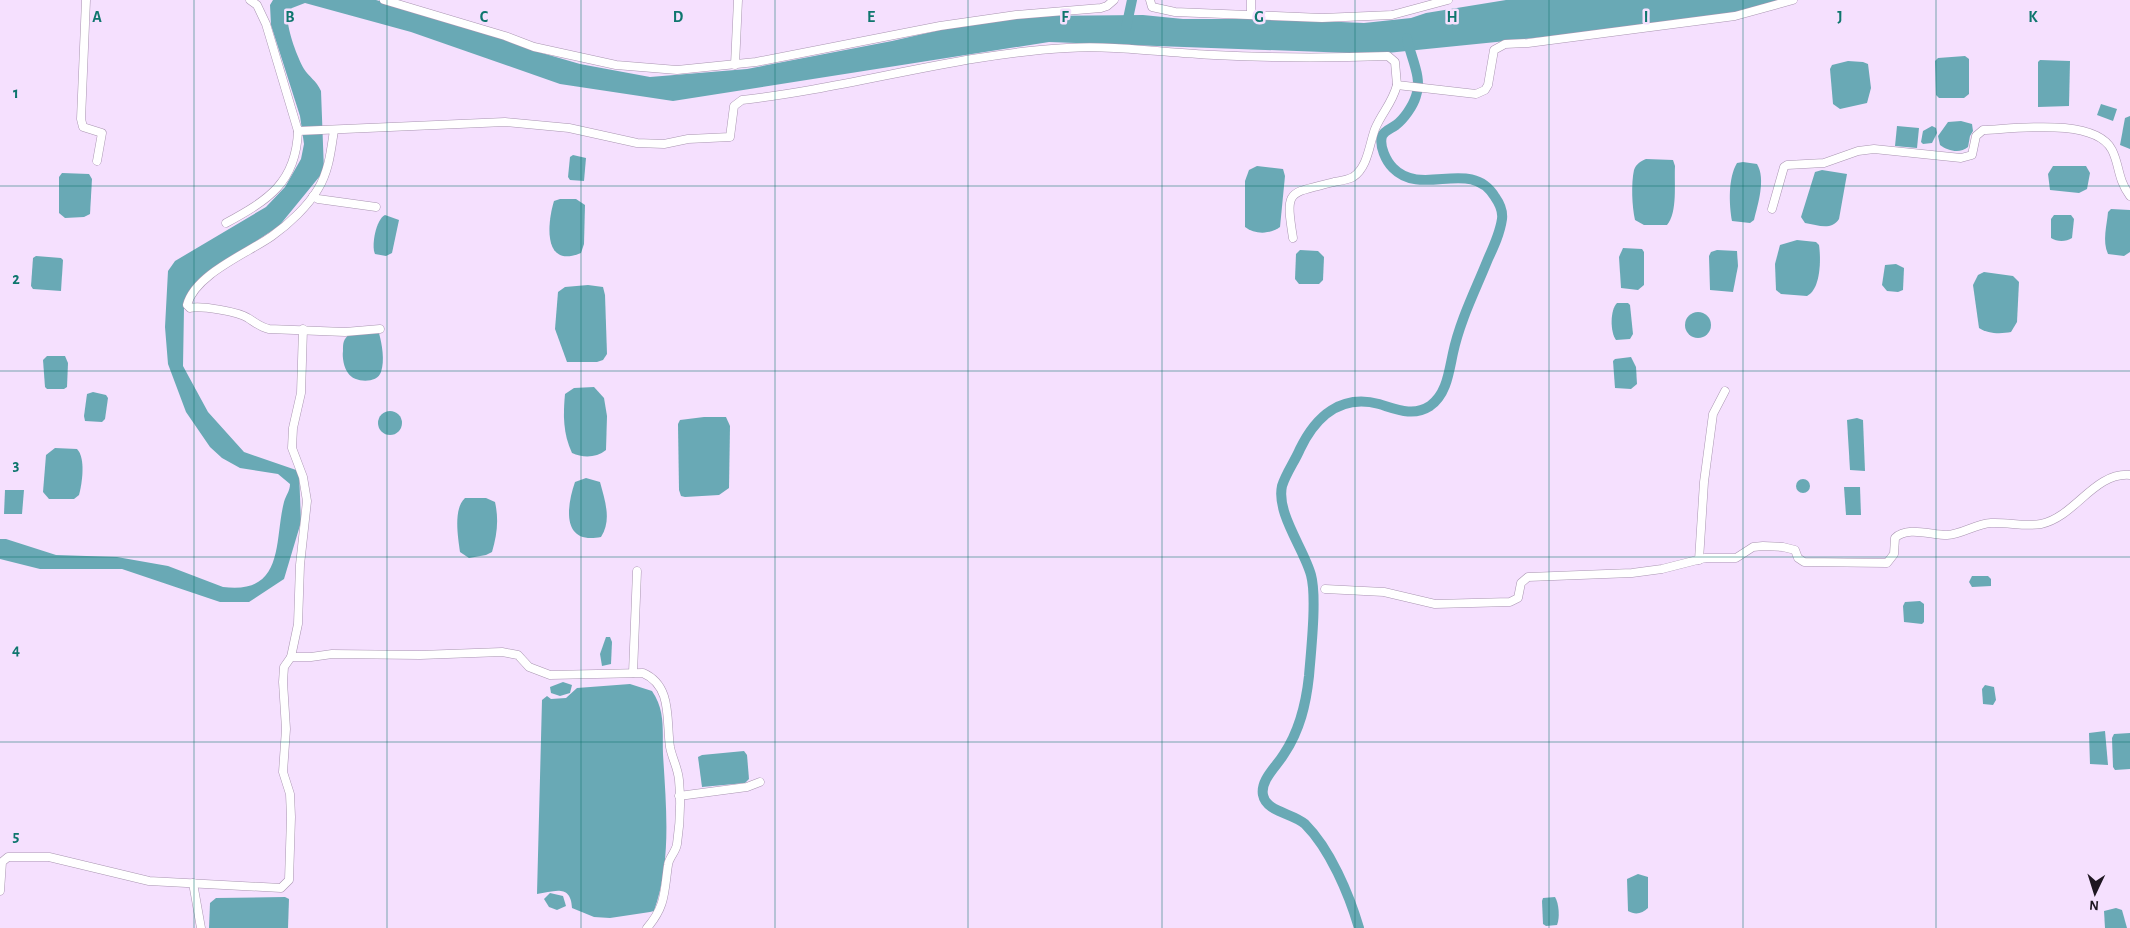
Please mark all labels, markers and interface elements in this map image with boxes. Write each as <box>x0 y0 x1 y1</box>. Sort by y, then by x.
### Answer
text: A <box>92 9 102 25</box>
text: B <box>285 9 295 25</box>
text: C <box>480 9 489 25</box>
text: D <box>673 9 684 25</box>
text: E <box>867 9 875 25</box>
text: F <box>1061 9 1069 25</box>
text: G <box>1254 9 1264 25</box>
text: H <box>1446 9 1458 25</box>
text: I <box>1644 9 1648 25</box>
text: J <box>1837 9 1843 25</box>
text: K <box>2028 9 2038 25</box>
text: 1 <box>13 85 19 101</box>
text: 2 <box>12 271 20 287</box>
text: 3 <box>13 457 20 473</box>
text: 4 <box>12 642 20 658</box>
text: 5 <box>13 828 20 844</box>
north arrow <box>2070 868 2120 918</box>
text: N <box>2089 898 2100 912</box>

